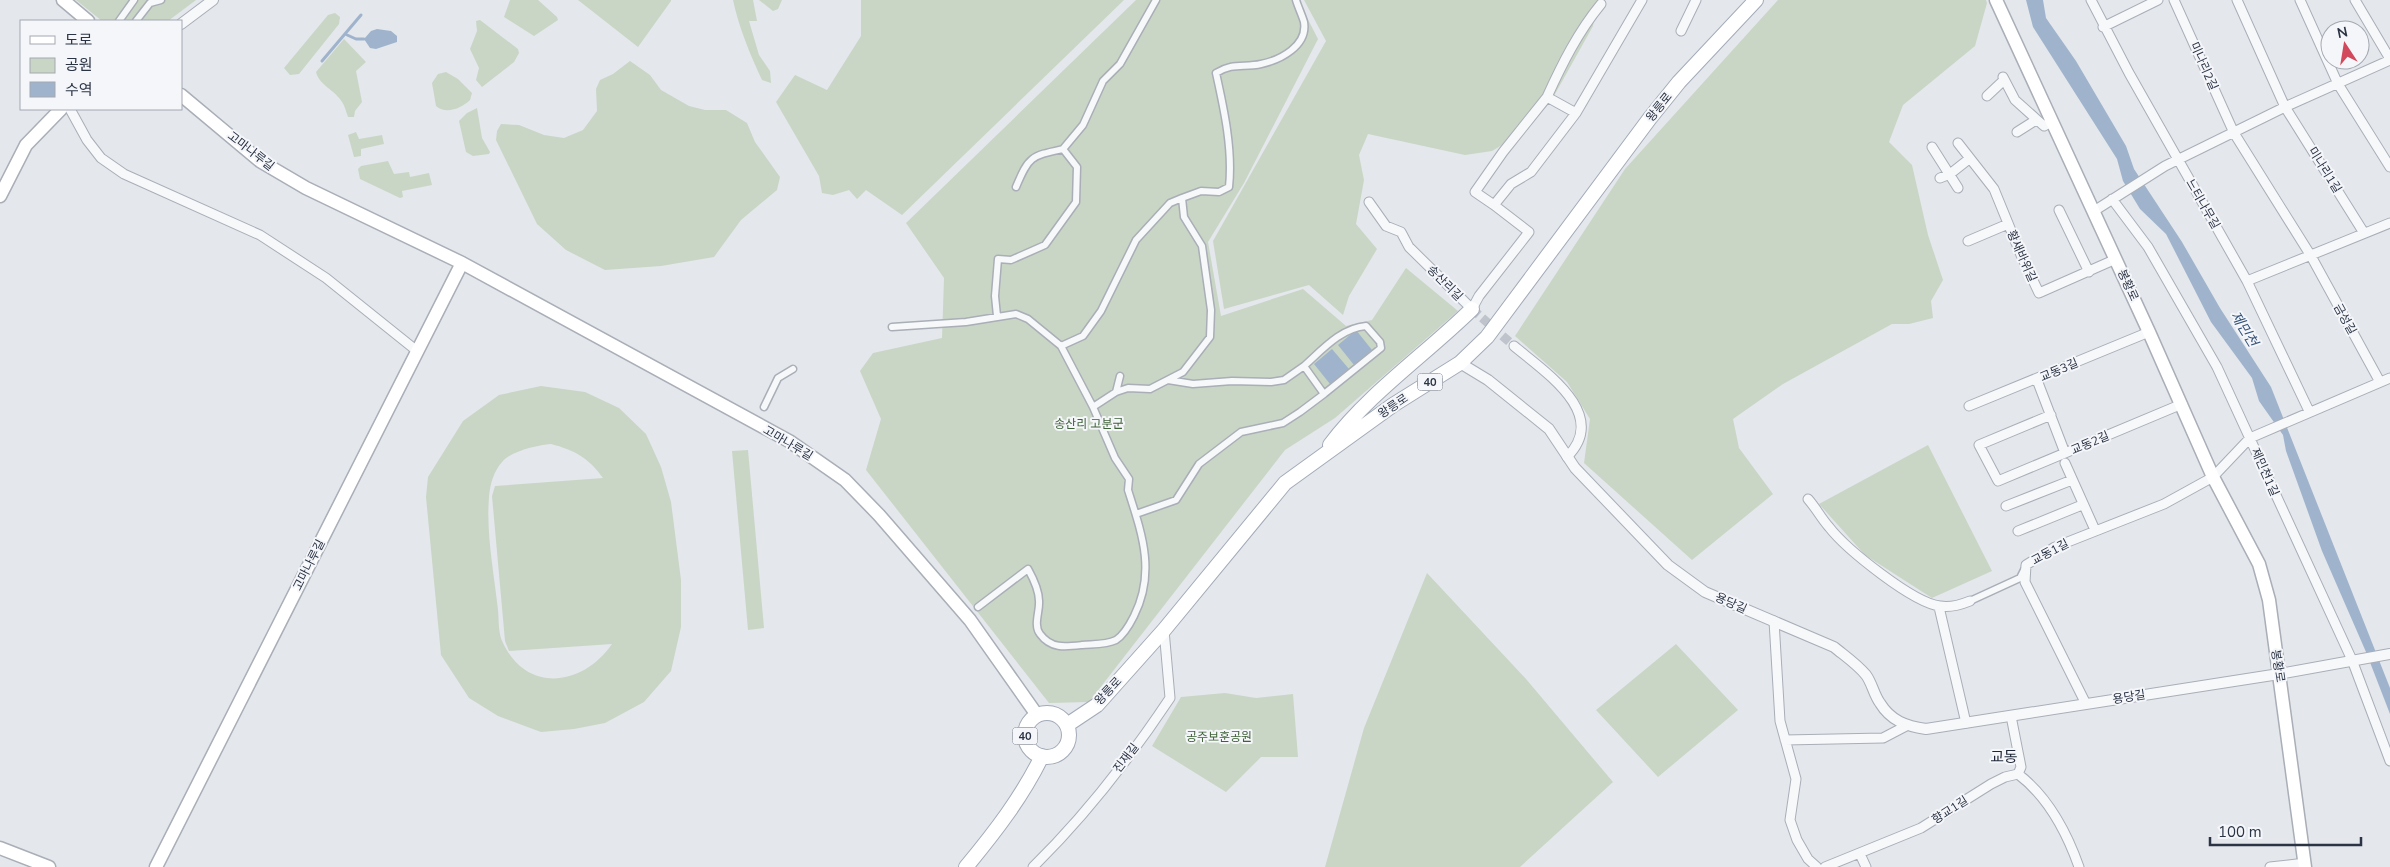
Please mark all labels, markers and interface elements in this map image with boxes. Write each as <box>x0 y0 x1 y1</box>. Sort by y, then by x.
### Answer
legend <box>20 20 182 110</box>
north arrow <box>2320 20 2370 70</box>
text: N <box>2335 22 2350 43</box>
text: 도로 <box>65 30 93 50</box>
street label: 미나리2길 <box>2186 39 2222 93</box>
text: 공원 <box>65 55 93 75</box>
text: 수역 <box>65 80 93 100</box>
street label: 왕릉로 <box>1642 89 1676 125</box>
street label: 고마나루길 <box>224 128 278 174</box>
street label: 미나리1길 <box>2305 144 2345 196</box>
street label: 느티나무길 <box>2182 176 2224 232</box>
street label: 황새바위길 <box>2003 228 2041 284</box>
street label: 송산리길 <box>1424 262 1466 304</box>
street label: 봉황로 <box>2114 267 2142 303</box>
street label: 금성길 <box>2330 301 2360 337</box>
water label: 제민천 <box>2226 308 2263 351</box>
street label: 교동3길 <box>2037 355 2081 385</box>
road number: 40 <box>1418 374 1442 391</box>
street label: 왕릉로 <box>1375 390 1411 422</box>
park label: 송산리 고분군 <box>1054 416 1124 432</box>
street label: 고마나루길 <box>760 422 816 464</box>
street label: 교동2길 <box>2068 428 2112 458</box>
street label: 제민천1길 <box>2247 445 2283 499</box>
street label: 교동1길 <box>2028 535 2072 569</box>
street label: 고마나루길 <box>289 537 329 593</box>
street label: 용당길 <box>1713 589 1749 617</box>
street label: 봉황로 <box>2268 648 2288 684</box>
street label: 왕릉로 <box>1091 673 1125 709</box>
street label: 용당길 <box>2111 687 2147 707</box>
road number: 40 <box>1012 728 1038 744</box>
park label: 공주보훈공원 <box>1186 729 1252 745</box>
street label: 진재길 <box>1109 740 1143 776</box>
district label: 교동 <box>1990 747 2018 767</box>
street label: 향교1길 <box>1929 792 1971 828</box>
scale bar <box>2210 814 2361 846</box>
text: 100 m <box>2218 822 2262 842</box>

